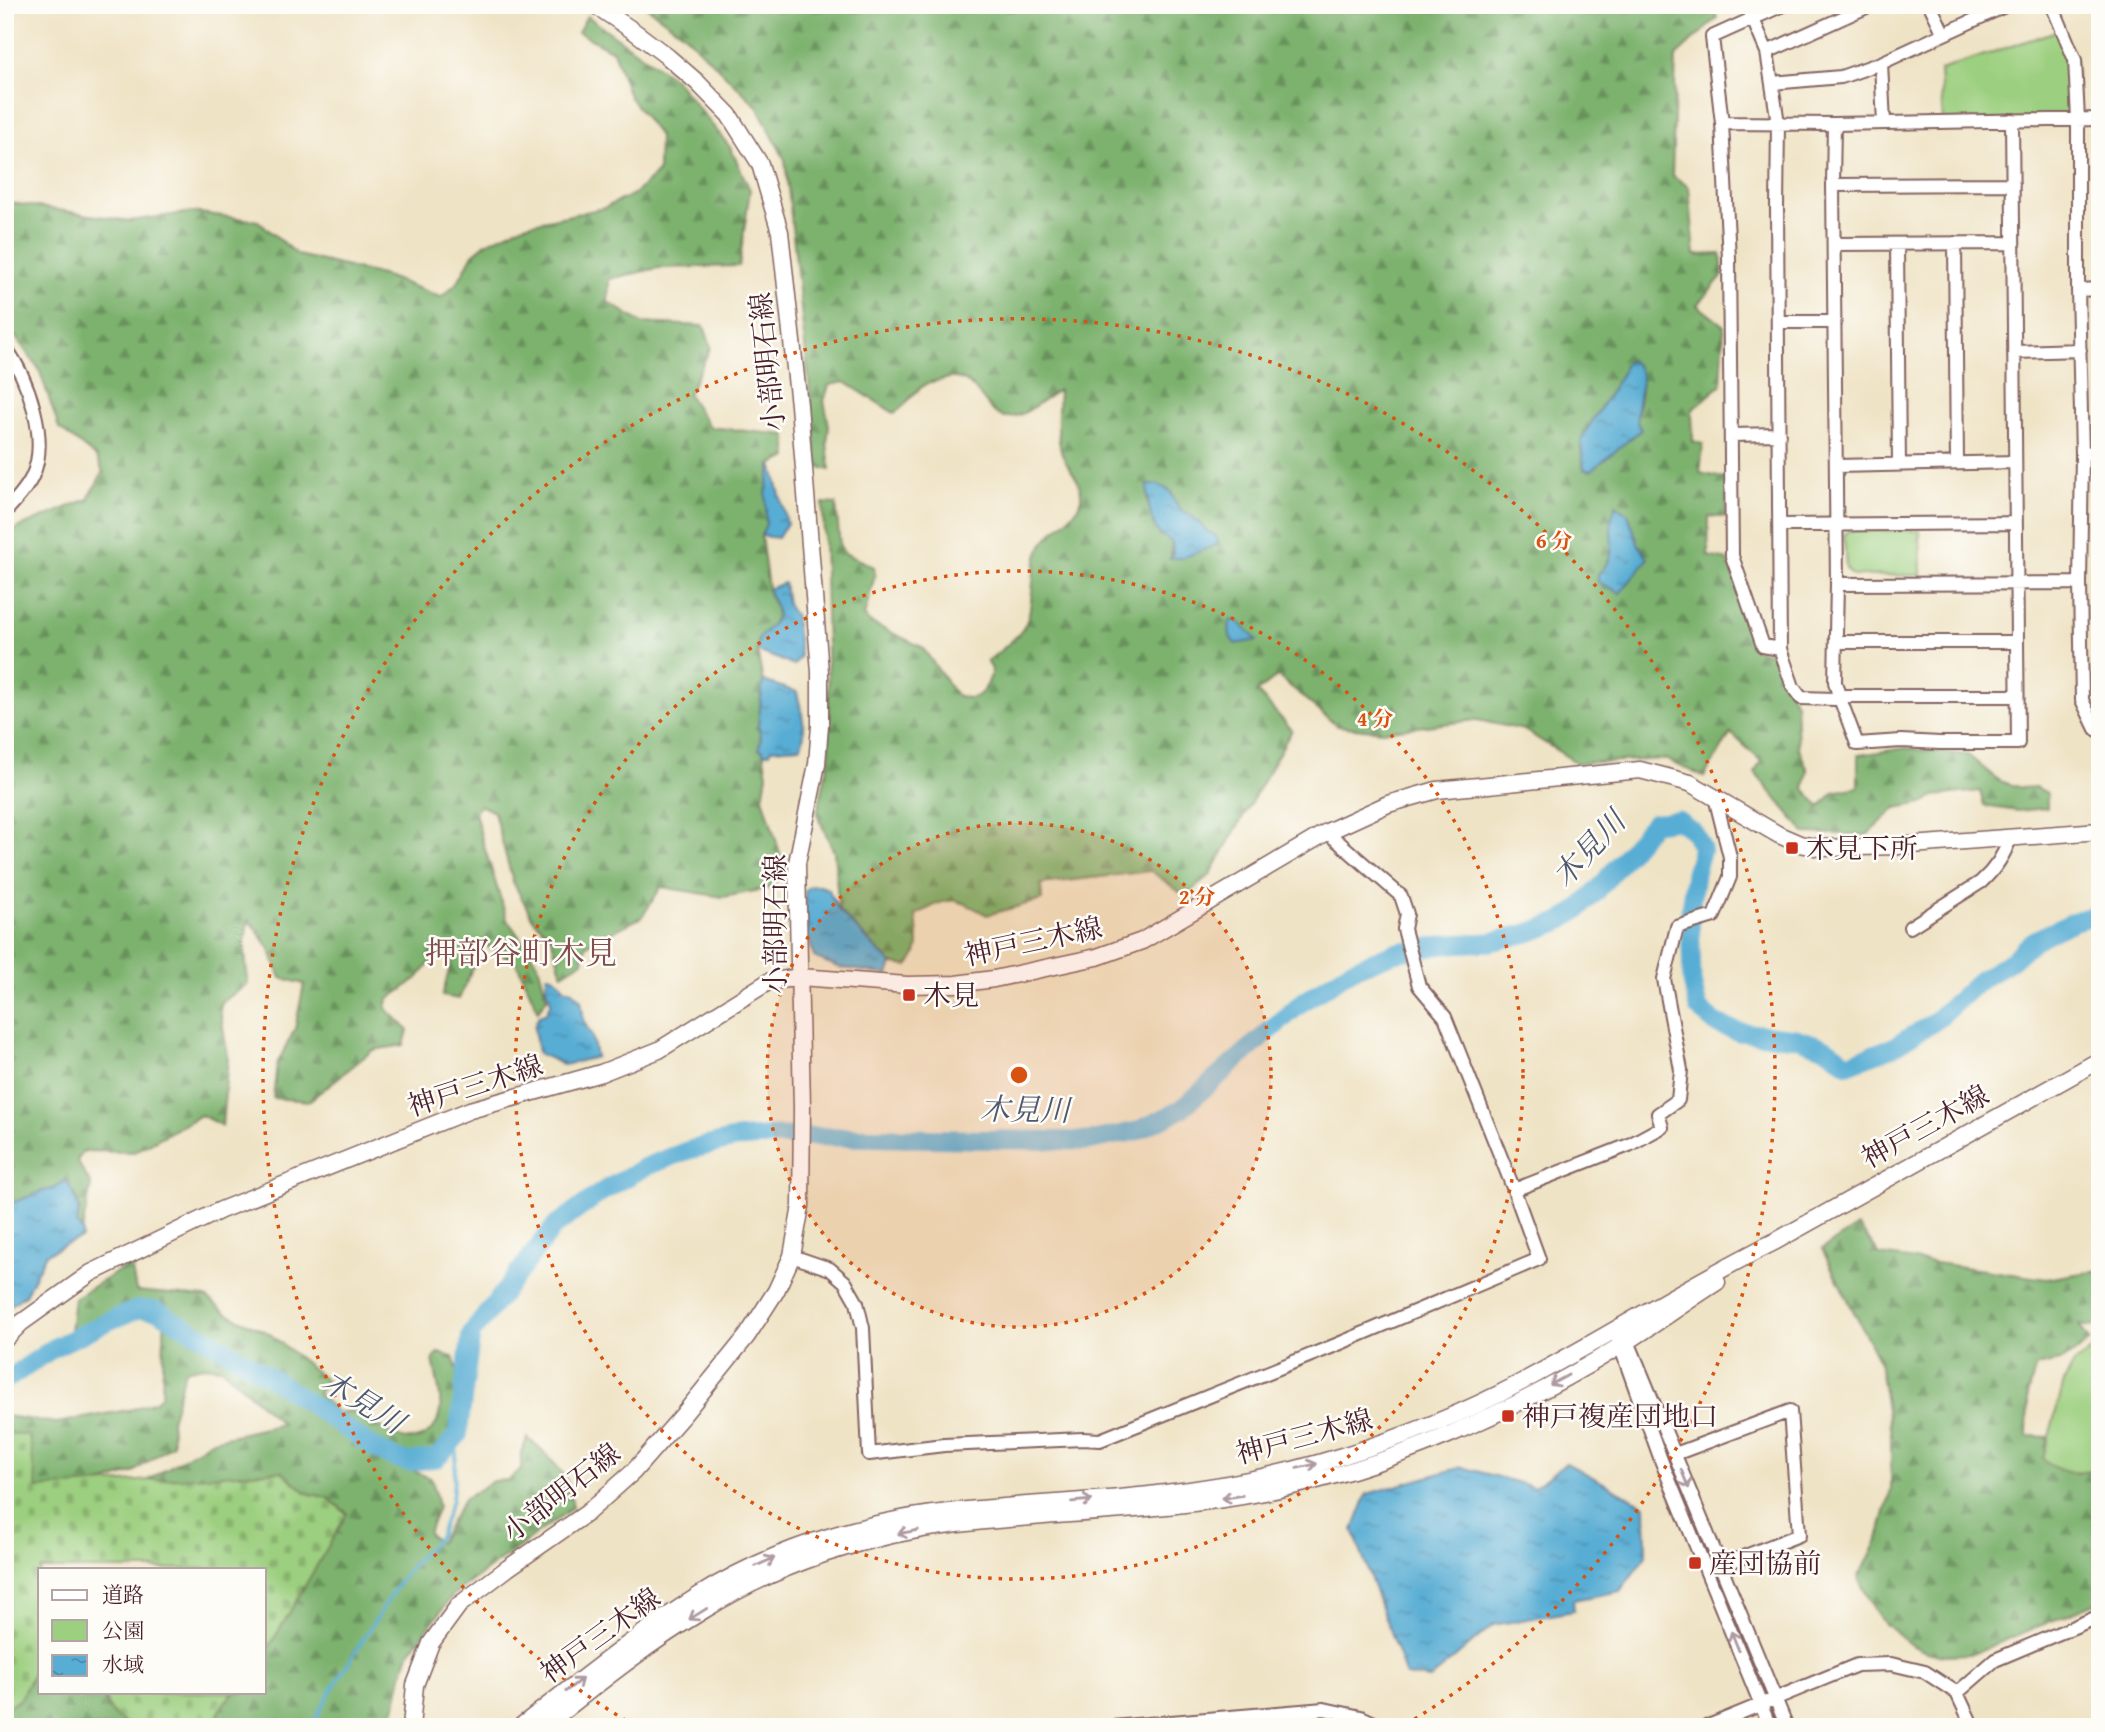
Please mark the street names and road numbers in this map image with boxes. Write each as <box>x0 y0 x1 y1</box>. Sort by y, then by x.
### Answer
street label: 小部明石線 <box>739 290 794 434</box>
street label: 小部明石線 <box>754 854 795 994</box>
street label: 神戸三木線 <box>960 906 1106 975</box>
street label: 神戸三木線 <box>402 1043 548 1126</box>
street label: 神戸三木線 <box>1854 1074 1996 1177</box>
street label: 神戸三木線 <box>1231 1398 1377 1473</box>
street label: 小部明石線 <box>493 1432 628 1551</box>
street label: 神戸三木線 <box>531 1577 668 1692</box>

